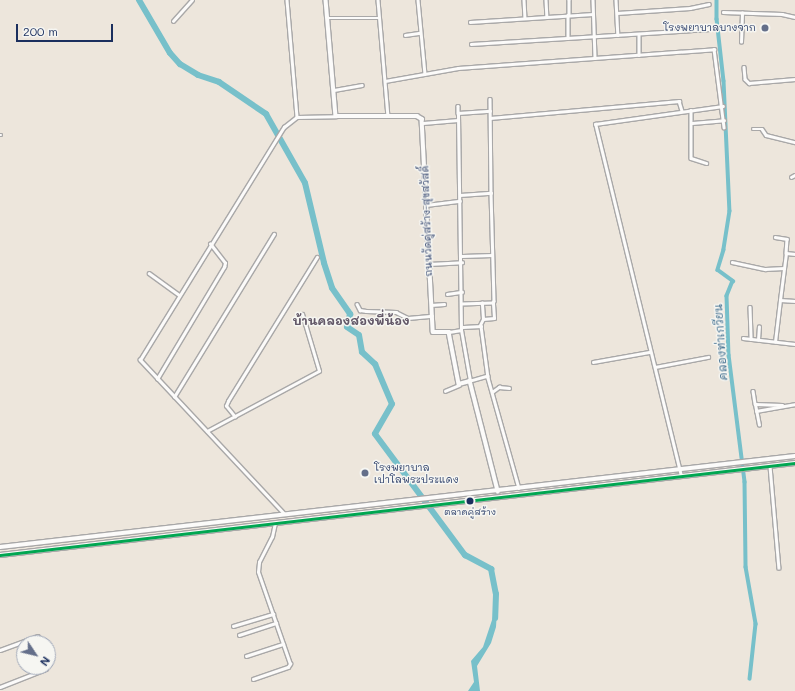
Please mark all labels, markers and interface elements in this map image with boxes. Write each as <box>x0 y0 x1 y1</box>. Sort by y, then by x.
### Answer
scale bar <box>18 16 115 42</box>
place label: โรงพยาบาลบางจาก <box>663 22 756 34</box>
marker: โรงพยาบาลบางจาก <box>759 22 771 34</box>
text: 200 m <box>23 23 58 39</box>
street label: ถนนวัดคู่สร้าง-สุขสวัสดิ์ <box>419 165 435 277</box>
water label: คลองท่าเกวียน <box>712 303 730 381</box>
district label: บ้านคลองสองพี่น้อง <box>293 314 409 328</box>
place label: โรงพยาบาล เปาโลพระประแดง <box>374 461 459 484</box>
marker: โรงพยาบาล เปาโลพระประแดง <box>359 467 371 479</box>
marker: ตลาดคู่สร้าง <box>465 496 475 506</box>
place label: ตลาดคู่สร้าง <box>444 507 496 517</box>
north arrow <box>16 635 56 675</box>
text: N <box>37 654 54 669</box>

